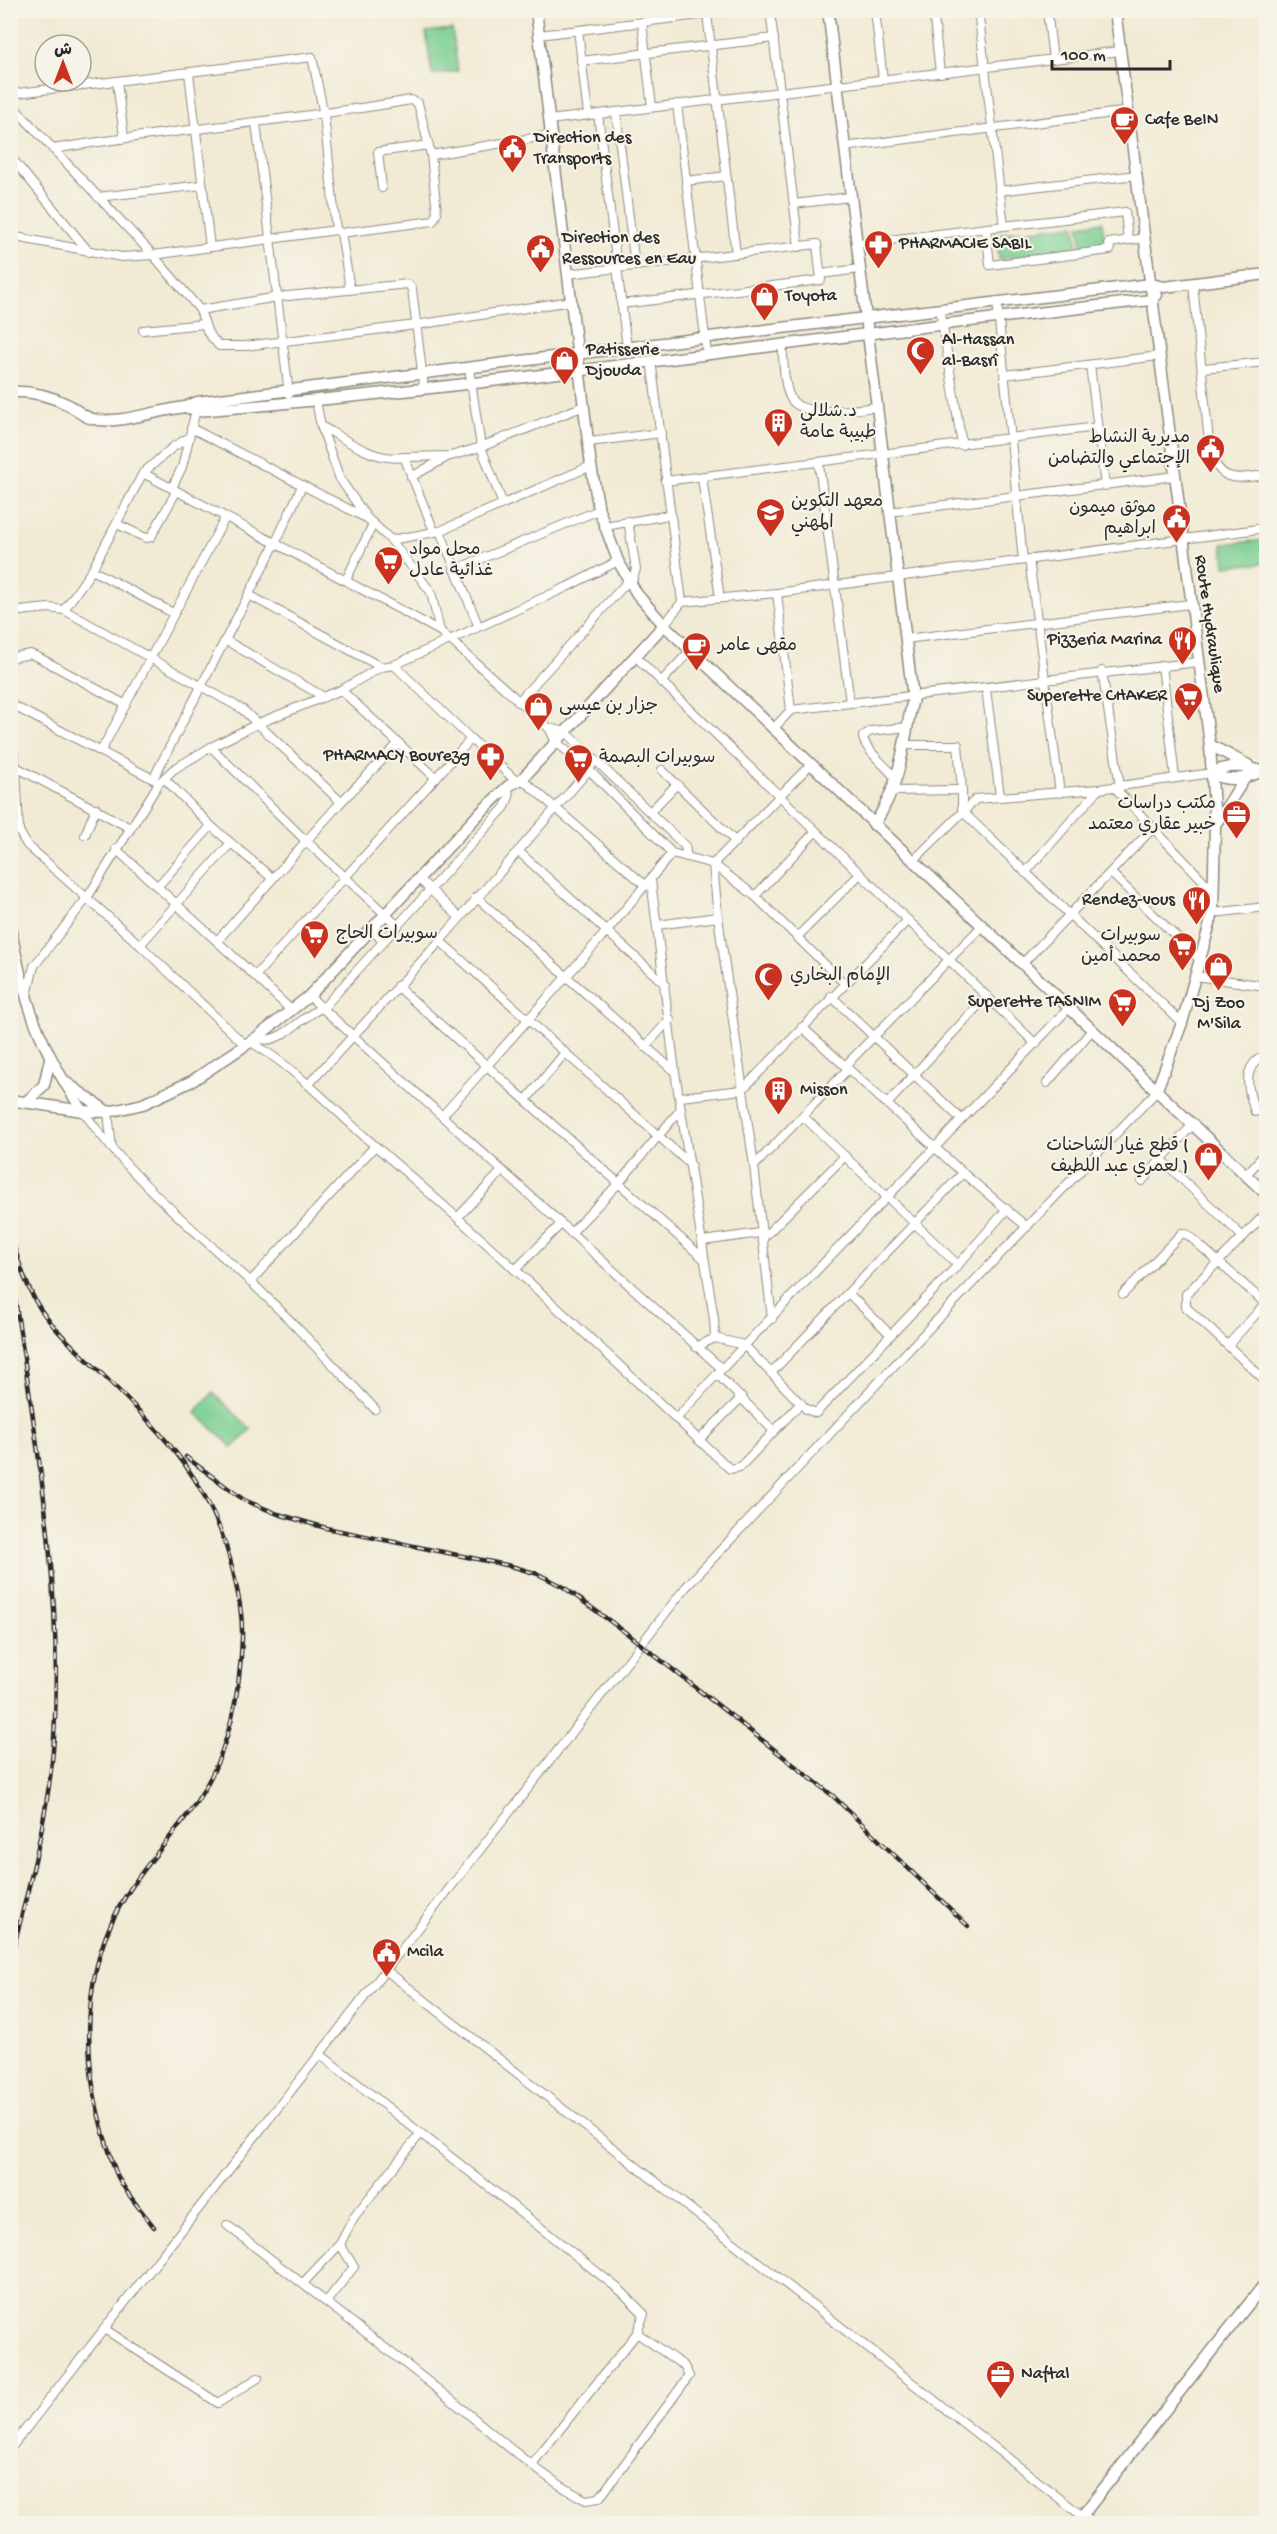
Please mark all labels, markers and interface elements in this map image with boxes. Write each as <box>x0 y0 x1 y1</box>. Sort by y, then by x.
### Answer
north arrow <box>33 33 93 93</box>
scale bar <box>1052 33 1170 71</box>
text: ش <box>54 42 72 61</box>
text: 100 m <box>1060 46 1106 67</box>
cafe icon: Cafe BeIN <box>1108 104 1140 146</box>
place label: Cafe BeIN <box>1145 110 1218 131</box>
place label: Direction des Transports <box>533 128 633 170</box>
public building icon: Direction des Transports <box>497 132 529 174</box>
place label: Direction des Ressources en Eau <box>561 228 697 270</box>
pharmacy icon: PHARMACIE SABIL <box>862 228 894 270</box>
public building icon: Direction des Ressources en Eau <box>525 232 557 274</box>
place label: PHARMACIE SABIL <box>898 234 1032 255</box>
shop icon: Toyota <box>748 280 780 322</box>
place label: Toyota <box>784 286 838 307</box>
place label: Al-Hassan al-Basrî <box>942 330 1015 372</box>
mosque icon: Al-Hassan al-Basrî <box>905 334 937 376</box>
place label: Patisserie Djouda <box>585 340 660 382</box>
shop icon: Patisserie Djouda <box>549 344 581 386</box>
place label: د.شلالي طبيبة عامة <box>800 402 877 444</box>
building icon: د.شلالي طبيبة عامة <box>763 406 795 448</box>
place label: مديرية النشاط الإجتماعي والتضامن <box>1048 428 1190 473</box>
public building icon: مديرية النشاط الإجتماعي والتضامن <box>1195 432 1227 474</box>
place label: معهد التكوين المهني <box>791 492 883 537</box>
school or university icon: معهد التكوين المهني <box>754 496 786 538</box>
place label: موثق ميمون ابراهيم <box>1069 498 1156 541</box>
public building icon: موثق ميمون ابراهيم <box>1161 502 1193 544</box>
place label: محل مواد غذائية عادل <box>409 540 493 582</box>
supermarket icon: محل مواد غذائية عادل <box>372 544 404 586</box>
street label: Route Hydraulique <box>1189 554 1229 695</box>
restaurant icon: Pizzeria Marina <box>1167 624 1199 666</box>
cafe icon: مقهى عامر <box>681 630 713 672</box>
place label: Pizzeria Marina <box>1046 630 1163 651</box>
place label: مقهى عامر <box>716 636 797 657</box>
supermarket icon: Superette CHAKER <box>1172 680 1204 722</box>
place label: Superette CHAKER <box>1027 686 1168 707</box>
shop icon: جزار بن عيسى <box>522 690 554 732</box>
place label: جزار بن عيسى <box>559 696 658 717</box>
pharmacy icon: PHARMACY Bourezg <box>475 740 507 782</box>
supermarket icon: سوبيرات البصمة <box>562 742 594 784</box>
place label: PHARMACY Bourezg <box>322 746 470 767</box>
place label: سوبيرات البصمة <box>599 748 715 769</box>
place label: مكتب دراسات خبير عقاري معتمد <box>1088 794 1216 836</box>
office icon: مكتب دراسات خبير عقاري معتمد <box>1221 798 1253 840</box>
restaurant icon: Rendez-vous <box>1180 884 1212 926</box>
place label: Rendez-vous <box>1082 890 1176 911</box>
supermarket icon: سوبيرات الحاج <box>299 918 331 960</box>
place label: سوبيرات الحاج <box>336 924 438 945</box>
place label: سوبيرات محمد أمين <box>1081 926 1161 968</box>
supermarket icon: سوبيرات محمد أمين <box>1166 930 1198 972</box>
shop icon: Dj Zoo M'Sila <box>1203 950 1235 992</box>
mosque icon: الإمام البخاري <box>753 960 785 1002</box>
place label: الإمام البخاري <box>790 966 890 988</box>
supermarket icon: Superette TASNIM <box>1106 986 1138 1028</box>
place label: Superette TASNIM <box>968 992 1102 1013</box>
place label: Dj Zoo M'Sila <box>1192 993 1245 1035</box>
building icon: Misson <box>763 1074 795 1116</box>
place label: Misson <box>800 1080 848 1101</box>
place label: قطع غيار الشاحنات ( لعمري عبد اللطيف ) <box>1046 1136 1188 1178</box>
shop icon: قطع غيار الشاحنات ( لعمري عبد اللطيف ) <box>1193 1140 1225 1182</box>
public building icon: Mcila <box>370 1936 402 1978</box>
place label: Mcila <box>407 1942 444 1963</box>
office icon: Naftal <box>984 2358 1016 2400</box>
place label: Naftal <box>1021 2364 1070 2385</box>

